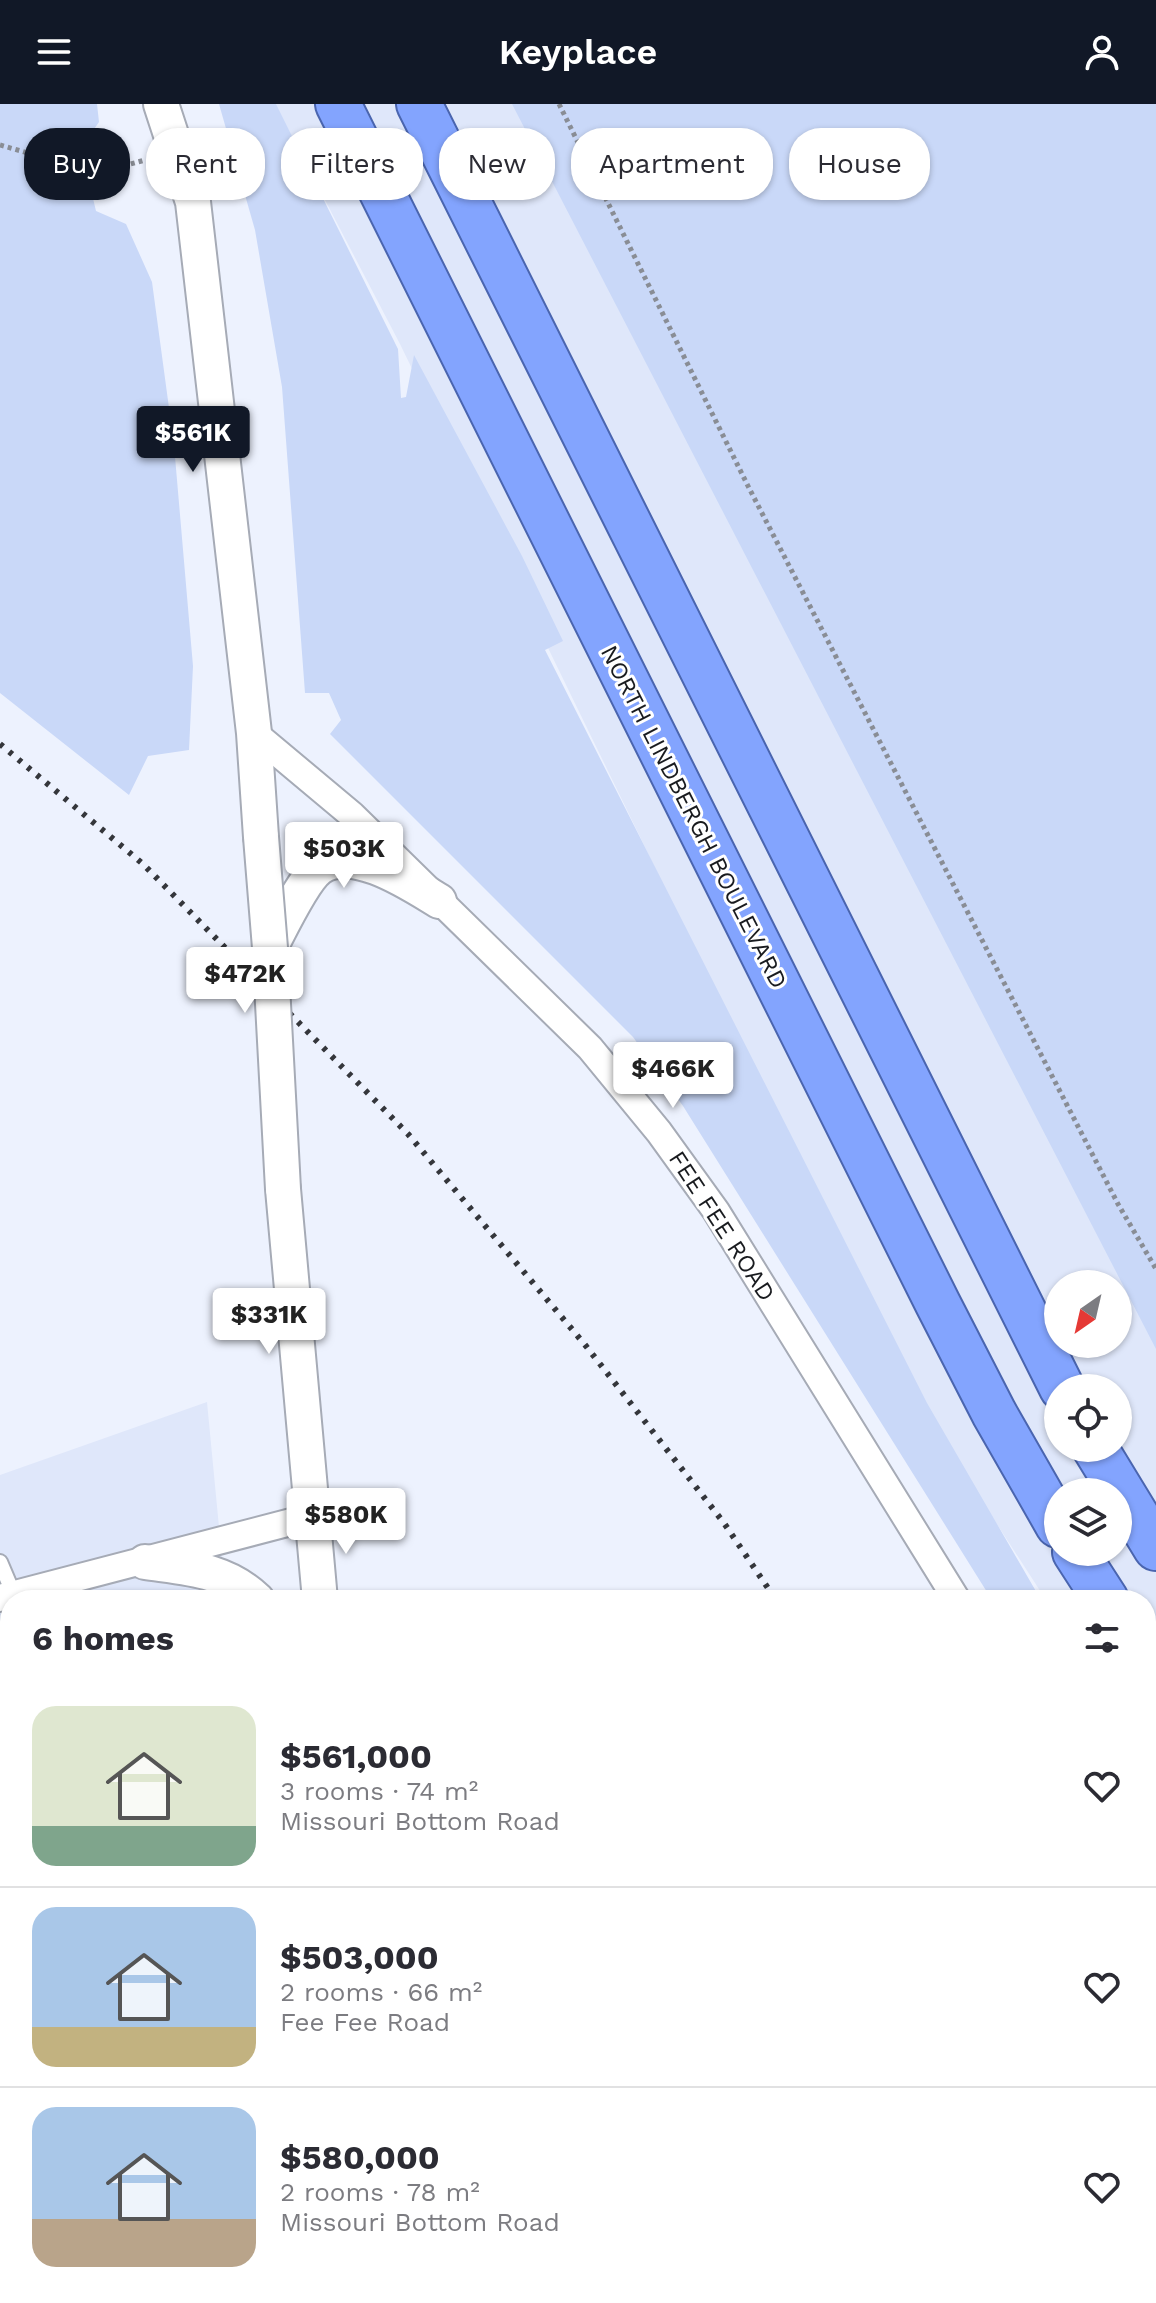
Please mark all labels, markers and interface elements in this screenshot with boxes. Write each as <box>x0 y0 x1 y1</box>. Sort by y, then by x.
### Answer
icon: menu <box>32 30 76 74</box>
icon: person <box>1080 30 1124 74</box>
text: Keyplace <box>499 31 657 73</box>
chip: Buy <box>24 128 130 200</box>
chip: Rent <box>146 128 265 200</box>
chip: Filters <box>281 128 423 200</box>
chip: New <box>439 128 555 200</box>
chip: Apartment <box>571 128 773 200</box>
chip: House <box>789 128 930 200</box>
pin: $561K <box>137 406 249 474</box>
text: $561K <box>155 417 231 447</box>
street label: NORTH LINDBERGH BOULEVARD <box>595 641 793 993</box>
pin: $503K <box>288 822 400 890</box>
text: $503K <box>303 833 385 863</box>
pin: $472K <box>189 947 301 1015</box>
text: $472K <box>204 958 286 988</box>
pin: $466K <box>617 1042 729 1110</box>
text: $466K <box>631 1053 715 1083</box>
street label: FEE FEE ROAD <box>663 1146 781 1306</box>
north arrow <box>1044 1270 1132 1358</box>
map controls <box>1044 1270 1132 1566</box>
pin: $331K <box>213 1288 325 1356</box>
text: $331K <box>231 1299 307 1329</box>
button: locate <box>1044 1374 1132 1462</box>
button: layers <box>1044 1478 1132 1566</box>
pin: $580K <box>290 1488 402 1556</box>
text: $580K <box>305 1499 387 1529</box>
icon: filters <box>1080 1616 1124 1660</box>
text: 6 homes <box>32 1618 174 1658</box>
text: $561,000 <box>280 1736 432 1776</box>
icon: home <box>96 1738 192 1834</box>
icon: heart <box>1080 1764 1124 1808</box>
text: 3 rooms · 74 m² <box>280 1776 478 1806</box>
text: Missouri Bottom Road <box>280 1806 560 1836</box>
text: $503,000 <box>280 1937 439 1977</box>
icon: home <box>96 1939 192 2035</box>
icon: heart <box>1080 1965 1124 2009</box>
text: 2 rooms · 66 m² <box>280 1977 482 2007</box>
text: Fee Fee Road <box>280 2007 450 2037</box>
text: $580,000 <box>280 2137 440 2177</box>
icon: home <box>96 2139 192 2235</box>
icon: heart <box>1080 2165 1124 2209</box>
text: 2 rooms · 78 m² <box>280 2177 480 2207</box>
text: Missouri Bottom Road <box>280 2207 560 2237</box>

